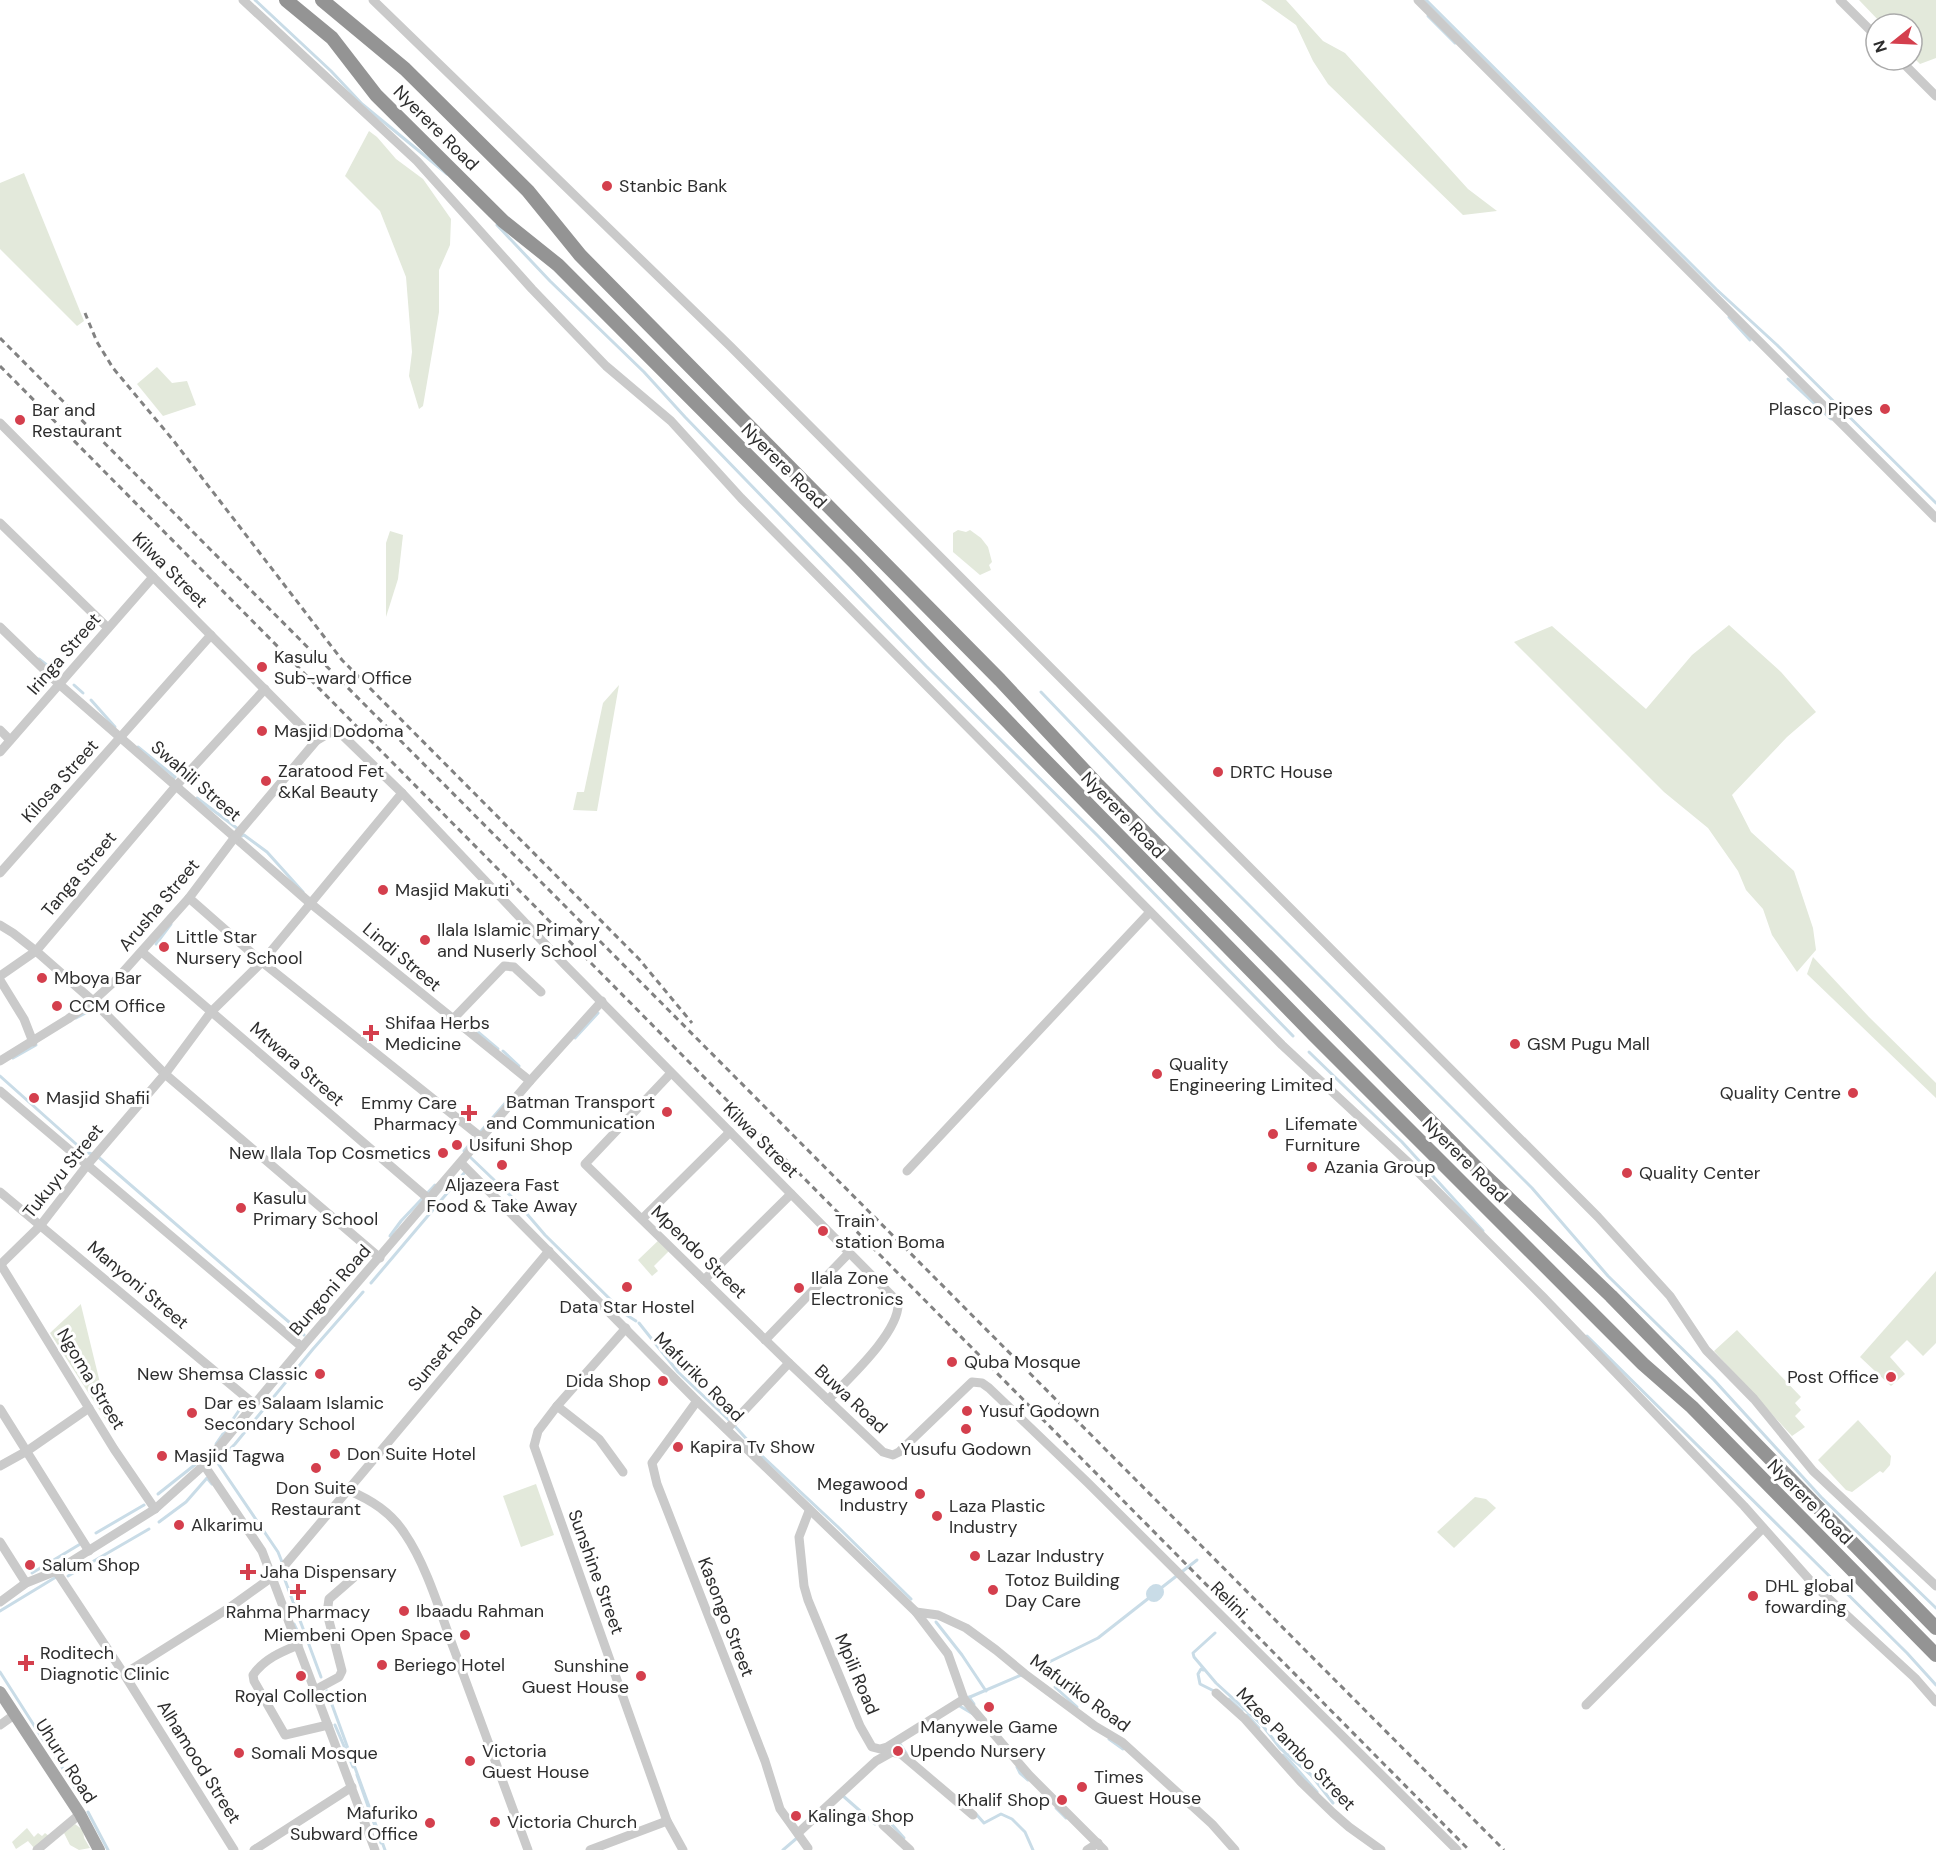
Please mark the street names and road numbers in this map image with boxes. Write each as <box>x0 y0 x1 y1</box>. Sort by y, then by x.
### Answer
street label: Nyerere Road <box>388 80 484 176</box>
street label: Nyerere Road <box>736 418 832 514</box>
street label: Kilwa Street <box>127 527 213 613</box>
street label: Iringa Street <box>22 608 106 700</box>
street label: Kilosa Street <box>16 734 104 828</box>
street label: Swahili Street <box>146 735 246 827</box>
street label: Nyerere Road <box>1076 767 1170 863</box>
street label: Tanga Street <box>36 826 122 922</box>
street label: Arusha Street <box>113 854 205 956</box>
street label: Lindi Street <box>358 917 446 997</box>
street label: Mtwara Street <box>245 1016 349 1112</box>
street label: Kilwa Street <box>718 1097 804 1183</box>
street label: Nyerere Road <box>1417 1112 1513 1208</box>
street label: Tukuyu Street <box>17 1119 109 1223</box>
street label: Mpendo Street <box>646 1200 752 1304</box>
street label: Manyoni Street <box>82 1236 194 1334</box>
street label: Bungoni Road <box>284 1239 376 1341</box>
street label: Sunset Road <box>402 1302 488 1396</box>
street label: Ngoma Street <box>51 1324 131 1434</box>
street label: Mafuriko Road <box>649 1327 749 1427</box>
street label: Buwa Road <box>810 1359 892 1439</box>
street label: Nyerere Road <box>1762 1454 1858 1550</box>
street label: Sunshine Street <box>562 1506 630 1638</box>
street label: Kasongo Street <box>692 1554 760 1680</box>
street label: Relini <box>1205 1576 1253 1624</box>
street label: Mpili Road <box>829 1630 885 1718</box>
street label: Mafuriko Road <box>1025 1649 1135 1737</box>
street label: Mzee Pambo Street <box>1231 1682 1361 1816</box>
street label: Alhamood Street <box>152 1696 246 1828</box>
street label: Uhuru Road <box>30 1714 102 1808</box>

